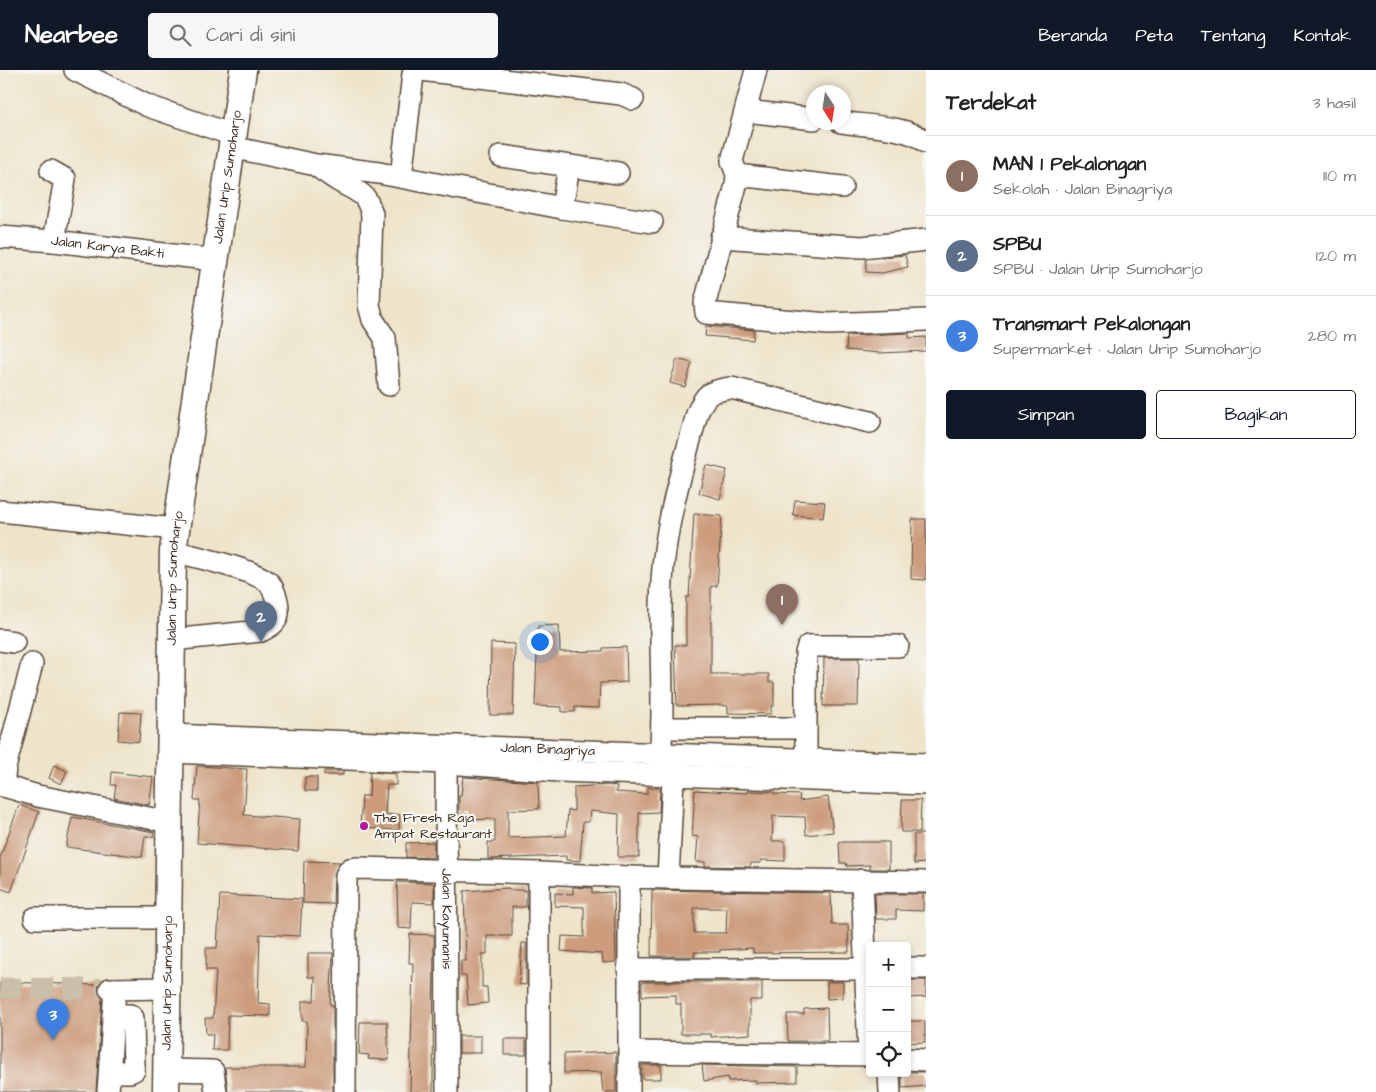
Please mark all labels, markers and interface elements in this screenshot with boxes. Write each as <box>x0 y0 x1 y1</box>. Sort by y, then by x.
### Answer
search box <box>148 13 498 58</box>
text: Nearbee <box>25 18 118 52</box>
icon: search <box>166 21 194 49</box>
text: Cari di sini <box>206 22 295 49</box>
text: Beranda <box>1038 23 1107 48</box>
text: Peta <box>1135 23 1173 48</box>
text: Tentang <box>1201 23 1265 48</box>
text: Kontak <box>1293 23 1351 48</box>
north arrow <box>806 85 851 130</box>
text: Terdekat <box>946 88 1036 117</box>
text: 3 hasil <box>1312 92 1356 114</box>
street label: Jalan Urip Sumoharjo <box>208 109 247 245</box>
text: MAN 1 Pekalongan <box>993 151 1146 178</box>
text: 1 <box>961 165 963 187</box>
text: 110 m <box>1323 165 1356 187</box>
text: Sekolah · Jalan Binagriya <box>993 178 1172 200</box>
street label: Jalan Karya Bakti <box>50 231 165 264</box>
text: SPBU <box>993 231 1042 258</box>
text: 2 <box>957 245 967 267</box>
text: 120 m <box>1316 245 1356 267</box>
text: SPBU · Jalan Urip Sumoharjo <box>993 258 1203 280</box>
text: Transmart Pekalongan <box>993 311 1190 338</box>
text: 3 <box>958 325 966 347</box>
text: 280 m <box>1308 325 1356 347</box>
text: Supermarket · Jalan Urip Sumoharjo <box>993 338 1261 360</box>
button: Simpan <box>946 390 1146 439</box>
button: Bagikan <box>1156 390 1356 439</box>
street label: Jalan Urip Sumoharjo <box>162 510 189 646</box>
pin: 1 <box>766 584 798 625</box>
pin: 2 <box>245 601 277 642</box>
your location <box>527 629 553 655</box>
street label: Jalan Binagriya <box>500 738 595 761</box>
place label: The Fresh Raja Ampat Restaurant <box>374 808 492 844</box>
marker: The Fresh Raja Ampat Restaurant <box>358 820 370 832</box>
street label: Jalan Kayumanis <box>436 868 457 970</box>
street label: Jalan Urip Sumoharjo <box>157 915 178 1050</box>
map controls <box>866 942 911 1077</box>
button: + <box>866 942 911 987</box>
button: − <box>866 987 911 1032</box>
pin: 3 <box>37 999 69 1040</box>
button: locate <box>866 1032 911 1077</box>

